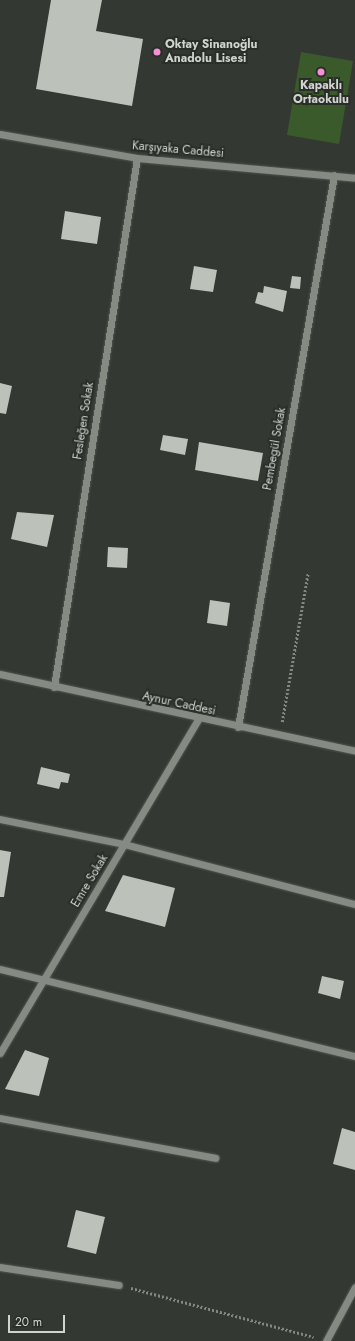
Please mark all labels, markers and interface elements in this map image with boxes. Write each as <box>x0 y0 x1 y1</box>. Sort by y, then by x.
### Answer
place label: Oktay Sinanoğlu Anadolu Lisesi <box>165 38 257 66</box>
marker: Oktay Sinanoğlu Anadolu Lisesi <box>152 47 162 57</box>
marker: Kapaklı Ortaokulu <box>316 67 326 77</box>
place label: Kapaklı Ortaokulu <box>293 79 349 107</box>
street label: Karşıyaka Caddesi <box>131 139 225 161</box>
street label: Fesleğen Sokak <box>71 381 97 461</box>
street label: Pembegül Sokak <box>261 407 289 491</box>
street label: Aynur Caddesi <box>141 689 217 719</box>
street label: Emre Sokak <box>69 852 111 910</box>
scale bar <box>10 1307 67 1333</box>
text: 20 m <box>15 1313 42 1331</box>

